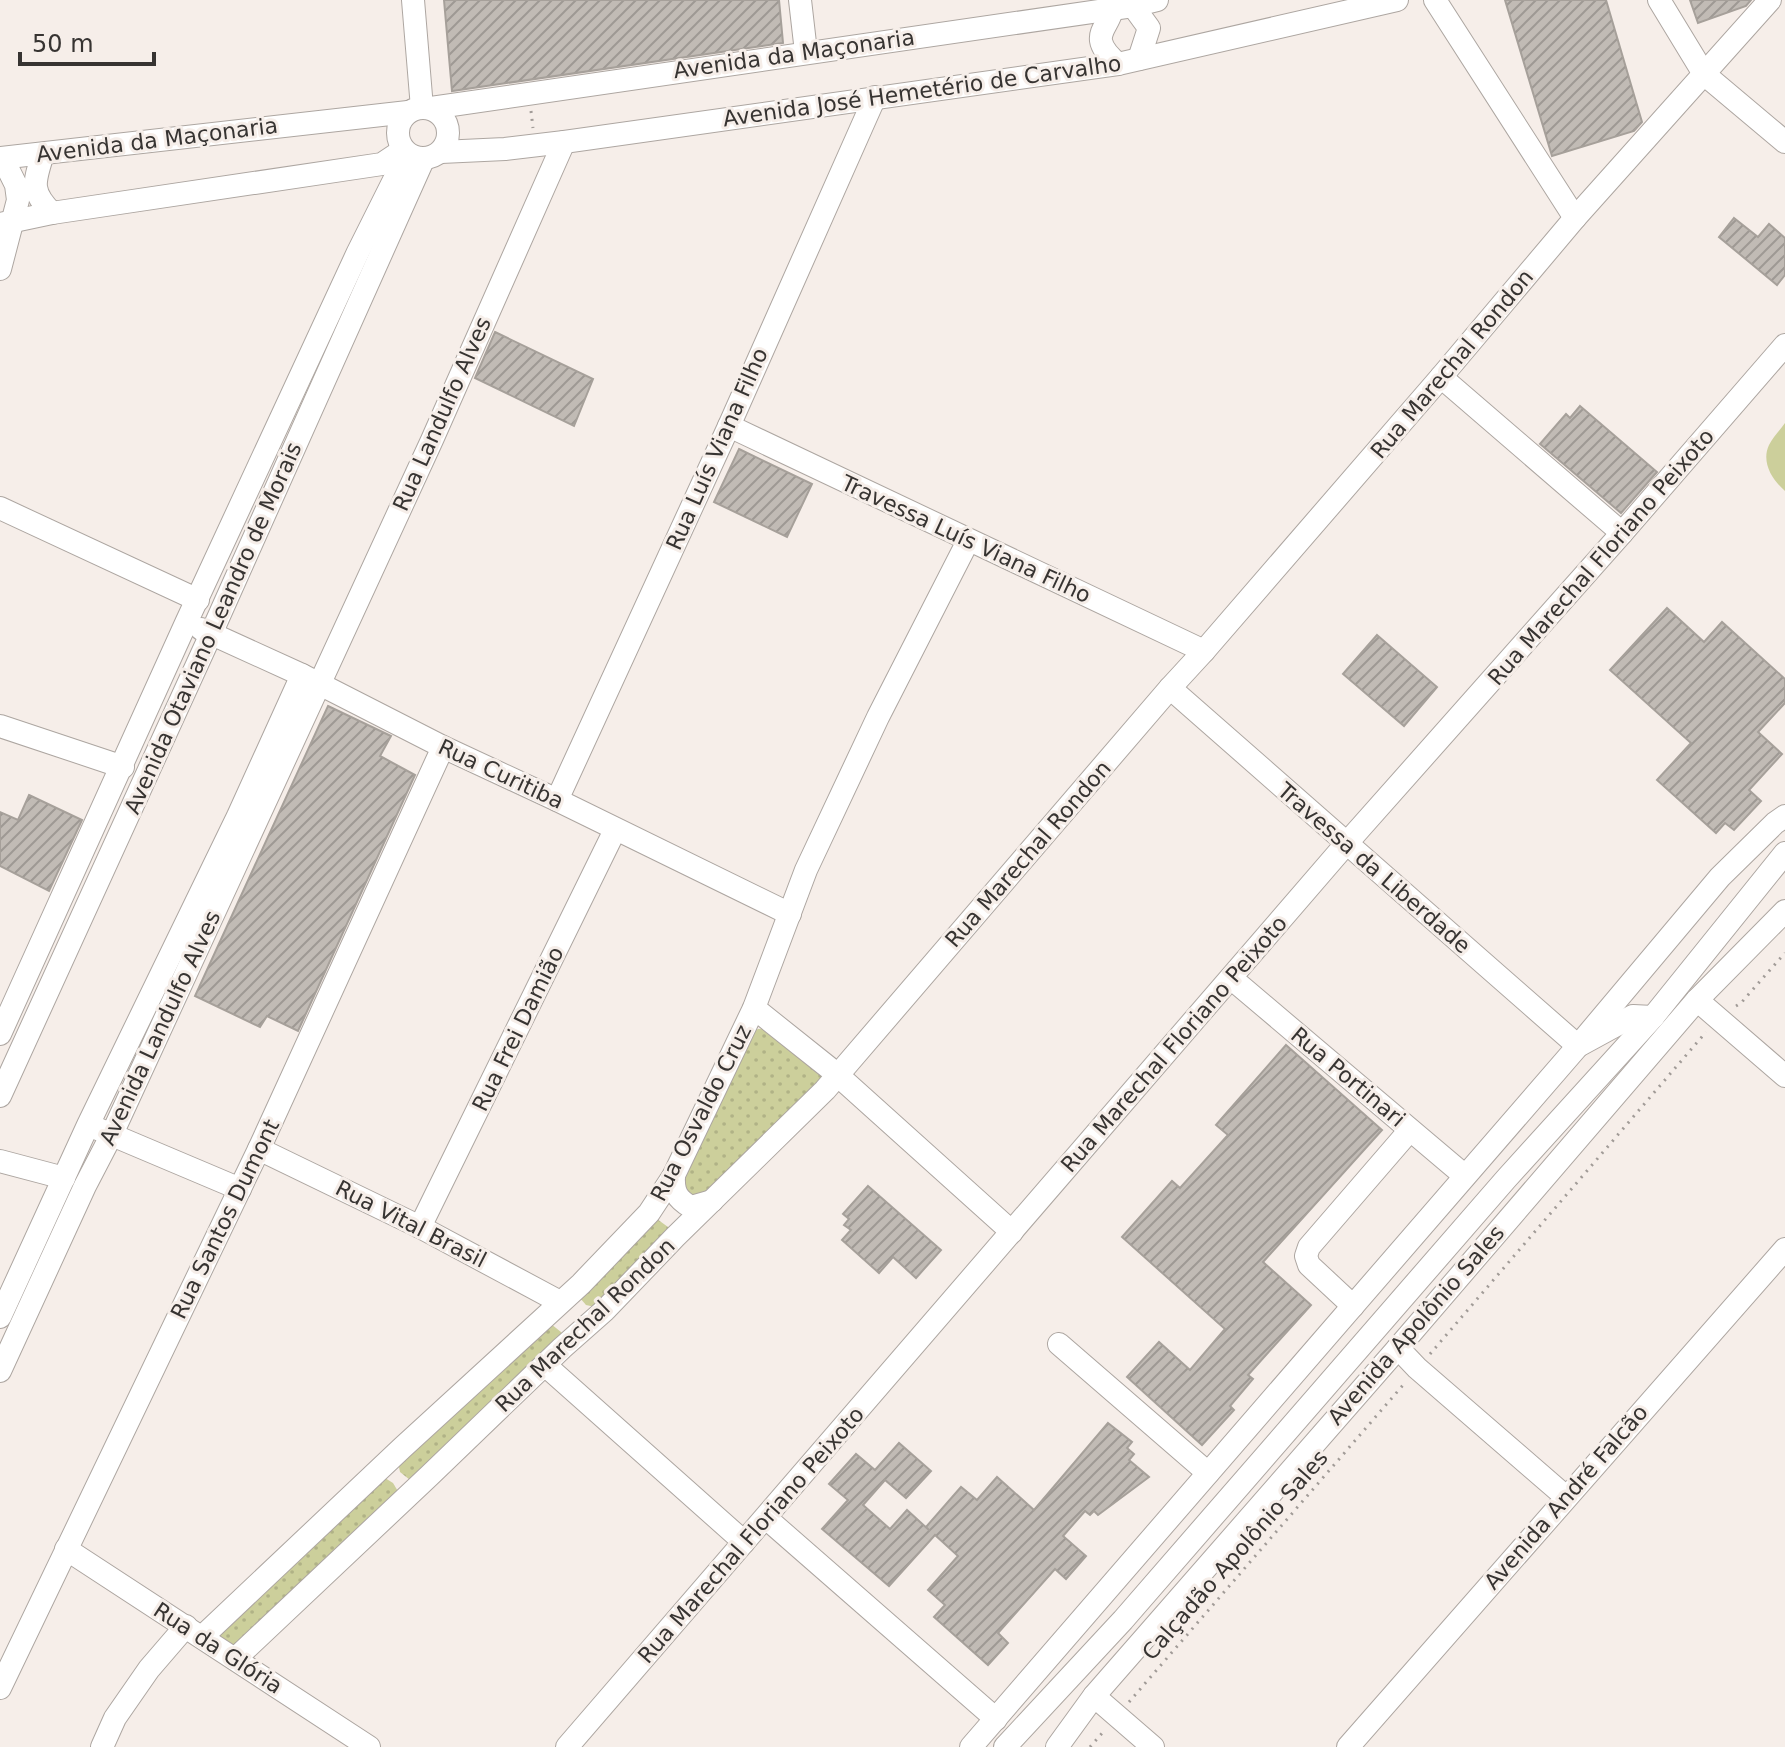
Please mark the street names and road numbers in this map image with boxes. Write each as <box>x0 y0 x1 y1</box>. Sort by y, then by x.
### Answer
street label: Avenida da Maçonaria <box>672 25 916 83</box>
street label: Avenida José Hemetério de Carvalho <box>721 51 1123 131</box>
street label: Avenida da Maçonaria <box>35 113 279 167</box>
street label: Rua Marechal Rondon <box>1366 264 1538 464</box>
street label: Rua Landulfo Alves <box>388 313 496 515</box>
street label: Rua Luís Viana Filho <box>661 344 773 554</box>
street label: Rua Marechal Floriano Peixoto <box>1483 424 1719 690</box>
street label: Avenida Otaviano Leandro de Morais <box>119 438 307 818</box>
street label: Travessa Luís Viana Filho <box>836 470 1095 608</box>
street label: Rua Curitiba <box>434 734 568 814</box>
street label: Rua Marechal Rondon <box>940 756 1116 952</box>
street label: Travessa da Liberdade <box>1272 777 1475 958</box>
street label: Avenida Landulfo Alves <box>95 907 225 1149</box>
street label: Rua Marechal Floriano Peixoto <box>1056 911 1292 1177</box>
street label: Rua Frei Damião <box>467 943 569 1115</box>
street label: Rua Osvaldo Cruz <box>646 1021 756 1205</box>
street label: Rua Portinari <box>1286 1022 1410 1132</box>
street label: Rua Santos Dumont <box>166 1115 284 1323</box>
street label: Rua Vital Brasil <box>331 1175 491 1273</box>
street label: Avenida Apolônio Sales <box>1323 1220 1509 1430</box>
street label: Rua Marechal Rondon <box>490 1233 680 1417</box>
street label: Avenida André Falcão <box>1479 1400 1653 1594</box>
street label: Rua Marechal Floriano Peixoto <box>633 1402 869 1668</box>
street label: Calçadão Apolônio Sales <box>1137 1445 1333 1665</box>
street label: Rua da Glória <box>149 1597 287 1699</box>

